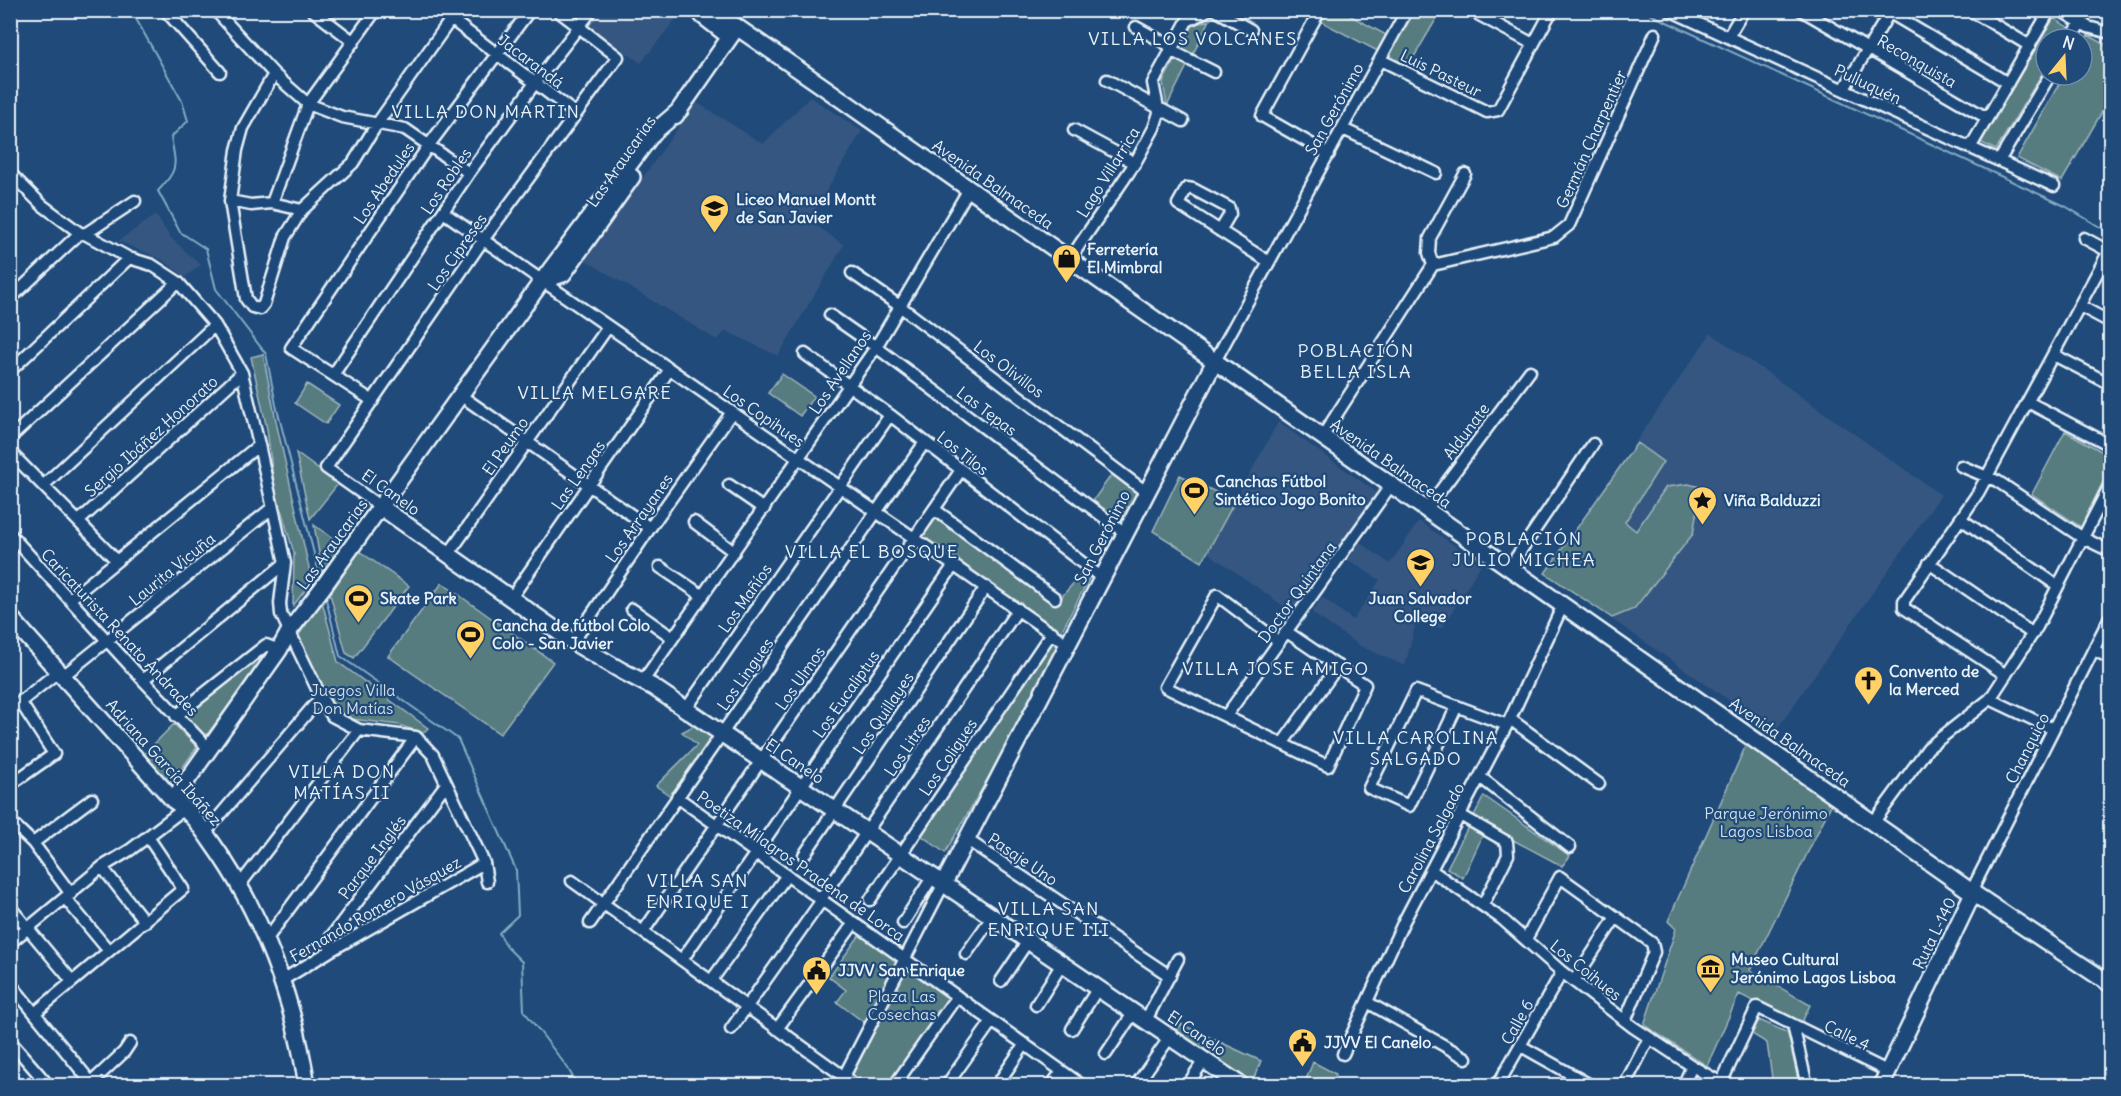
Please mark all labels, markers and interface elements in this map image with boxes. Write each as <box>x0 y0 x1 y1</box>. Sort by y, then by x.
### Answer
district label: VILLA LOS VOLCANES <box>1088 27 1298 50</box>
north arrow <box>2034 27 2094 87</box>
street label: Jacarandá <box>494 30 568 92</box>
street label: Reconquista <box>1874 30 1960 92</box>
text: N <box>2060 32 2077 54</box>
street label: Luis Pasteur <box>1397 45 1485 101</box>
street label: San Gerónimo <box>1300 59 1368 159</box>
street label: Pulluquén <box>1831 60 1905 108</box>
street label: Germán Charpentier <box>1551 66 1631 211</box>
district label: VILLA DON MARTIN <box>392 100 580 123</box>
street label: Las Araucarias <box>582 111 660 211</box>
street label: Lago Villarrica <box>1072 123 1144 221</box>
street label: Avenida Balmaceda <box>929 135 1057 233</box>
street label: Los Abedules <box>349 138 419 228</box>
street label: Los Robles <box>416 144 476 218</box>
place label: Liceo Manuel Montt de San Javier <box>736 189 876 227</box>
school or university icon: Liceo Manuel Montt de San Javier <box>699 192 731 234</box>
street label: Los Cipreses <box>423 210 491 294</box>
place label: Ferretería El Mimbral <box>1087 239 1162 277</box>
shop icon: Ferretería El Mimbral <box>1050 242 1082 284</box>
street label: Los Avellanos <box>805 326 875 418</box>
street label: Los Olivillos <box>970 336 1048 402</box>
district label: POBLACIÓN BELLA ISLA <box>1297 339 1415 383</box>
street label: Sergio Ibáñez Honorato <box>80 371 222 501</box>
district label: VILLA MELGARE <box>518 381 672 404</box>
street label: Los Copihues <box>719 381 809 451</box>
street label: Las Tepas <box>953 382 1021 440</box>
street label: Aldunate <box>1438 399 1494 463</box>
street label: El Peumo <box>478 413 532 479</box>
street label: Avenida Balmaceda <box>1327 414 1455 512</box>
street label: Los Tilos <box>933 427 993 479</box>
street label: Las Lengas <box>547 436 609 514</box>
street label: El Canelo <box>358 465 424 519</box>
street label: Los Arrayanes <box>601 470 677 566</box>
place label: Canchas Fútbol Sintético Jogo Bonito <box>1215 471 1366 510</box>
sports icon: Canchas Fútbol Sintético Jogo Bonito <box>1178 474 1210 516</box>
place icon: Viña Balduzzi <box>1687 484 1719 526</box>
street label: San Gerónimo <box>1070 487 1134 587</box>
place label: Viña Balduzzi <box>1724 490 1821 510</box>
street label: Las Araucarias <box>292 495 372 593</box>
district label: POBLACIÓN JULIO MICHEA <box>1452 527 1596 571</box>
street label: Laurita Vicuña <box>125 528 219 610</box>
street label: Doctor Quintana <box>1254 537 1340 647</box>
district label: VILLA EL BOSQUE <box>785 540 959 563</box>
street label: Caricaturista Renato Andrades <box>37 544 203 720</box>
school or university icon: Juan Salvador College <box>1404 546 1436 588</box>
street label: Los Mañíos <box>714 560 776 636</box>
sports icon: Skate Park <box>343 582 375 624</box>
place label: Skate Park <box>380 588 457 608</box>
place label: Juan Salvador College <box>1369 588 1472 627</box>
place label: Cancha de fútbol Colo Colo - San Javier <box>492 615 650 653</box>
sports icon: Cancha de fútbol Colo Colo - San Javier <box>455 618 487 660</box>
street label: Los Lingues <box>713 634 777 714</box>
street label: Los Ulmos <box>771 642 829 714</box>
street label: Los Eucaliptus <box>808 646 884 742</box>
district label: VILLA JOSE AMIGO <box>1182 657 1370 680</box>
place label: Convento de la Merced <box>1889 661 1980 699</box>
church icon: Convento de la Merced <box>1852 664 1884 706</box>
street label: Los Quillayes <box>848 668 918 758</box>
park label: Juegos Villa Don Matías <box>311 680 395 718</box>
street label: Avenida Balmaceda <box>1726 693 1854 791</box>
street label: Adriana García Ibáñez <box>102 695 226 830</box>
street label: Chanquico <box>2001 709 2053 787</box>
street label: Los Litres <box>880 712 934 780</box>
street label: Los Coligues <box>915 714 981 800</box>
district label: VILLA CAROLINA SALGADO <box>1333 726 1499 770</box>
street label: El Canelo <box>762 734 828 788</box>
district label: VILLA DON MATÍAS II <box>288 760 396 804</box>
street label: Carolina Salgado <box>1393 779 1469 897</box>
street label: Poetiza Milagros Pradena de Lorca <box>693 786 909 946</box>
park label: Parque Jerónimo Lagos Lisboa <box>1704 803 1828 841</box>
street label: Parque Inglés <box>334 811 410 903</box>
street label: Pasaje Uno <box>984 828 1062 890</box>
street label: Fernando Romero Vásquez <box>286 852 464 966</box>
district label: VILLA SAN ENRIQUE I <box>646 869 750 913</box>
street label: Ruta L-140 <box>1908 894 1960 972</box>
district label: VILLA SAN ENRIQUE III <box>988 897 1110 941</box>
street label: Los Coihues <box>1546 935 1626 1005</box>
place label: Museo Cultural Jerónimo Lagos Lisboa <box>1731 949 1896 988</box>
museum icon: Museo Cultural Jerónimo Lagos Lisboa <box>1694 952 1726 994</box>
public building icon: JJVV San Enrique <box>801 954 833 996</box>
place label: JJVV San Enrique <box>838 960 965 981</box>
park label: Plaza Las Cosechas <box>867 986 937 1024</box>
street label: Calle 6 <box>1497 996 1537 1048</box>
street label: El Canelo <box>1164 1006 1230 1060</box>
street label: Calle 4 <box>1821 1015 1873 1055</box>
public building icon: JJVV El Canelo <box>1287 1026 1319 1068</box>
place label: JJVV El Canelo <box>1324 1032 1431 1052</box>

